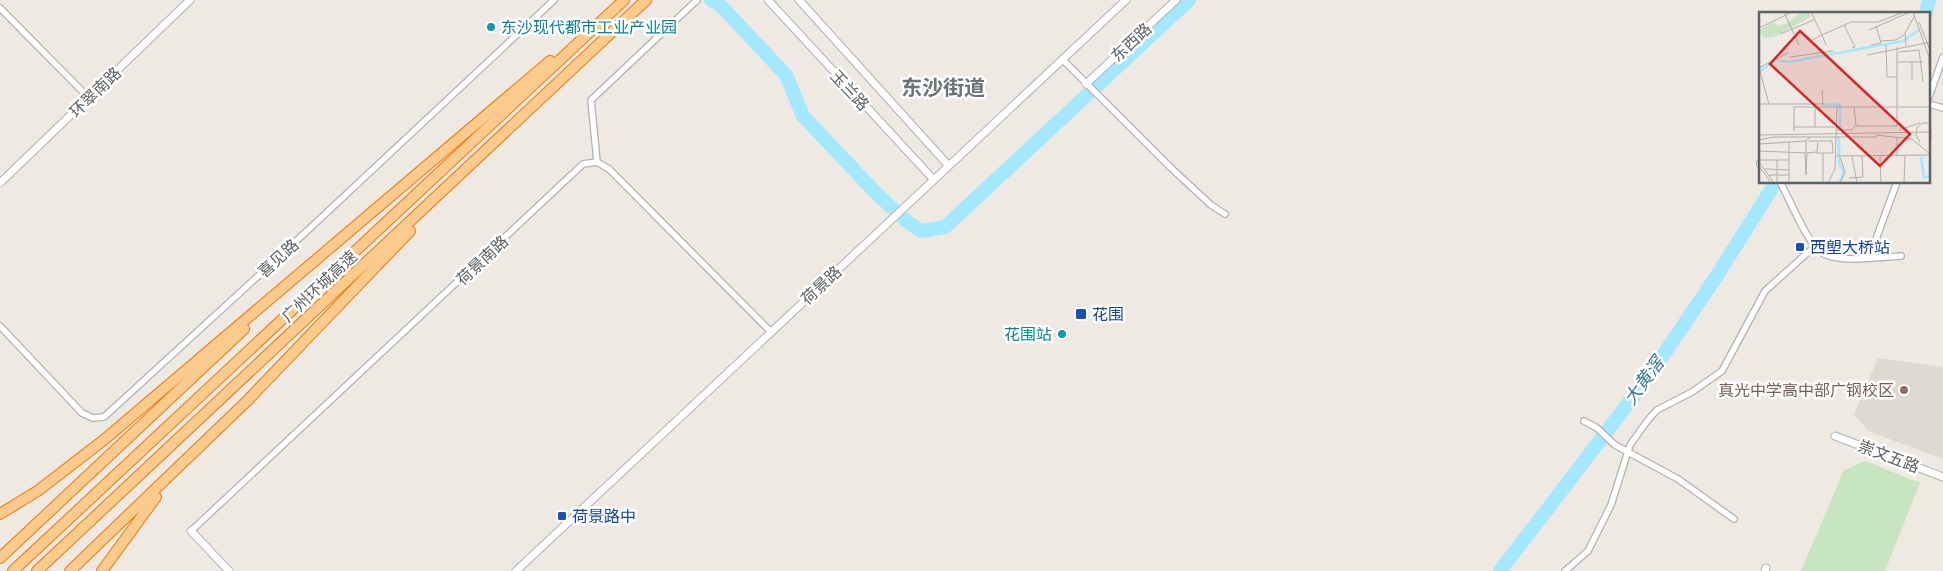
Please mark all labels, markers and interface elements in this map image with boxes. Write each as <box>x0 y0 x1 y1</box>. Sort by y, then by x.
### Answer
inset map <box>1759 12 1930 184</box>
place label: 东沙现代都市工业产业园 <box>501 17 677 37</box>
street label: 东西路 <box>1107 18 1155 66</box>
marker: 东沙现代都市工业产业园 <box>485 21 497 33</box>
street label: 环翠南路 <box>65 63 125 121</box>
street label: 玉兰路 <box>826 66 874 114</box>
district label: 东沙街道 <box>901 73 985 101</box>
street label: 荷景南路 <box>452 231 512 289</box>
street label: 喜见路 <box>253 235 303 281</box>
place label: 西塱大桥站 <box>1810 237 1890 257</box>
marker: 西塱大桥站 <box>1794 241 1806 253</box>
street label: 广州环城高速 <box>277 246 361 326</box>
street label: 荷景路 <box>797 261 845 309</box>
place label: 花围 <box>1092 304 1124 324</box>
marker: 花围 <box>1074 307 1088 321</box>
place label: 花围站 <box>1004 324 1052 344</box>
marker: 花围站 <box>1056 328 1068 340</box>
water label: 大黄滘 <box>1618 350 1671 409</box>
place label: 真光中学高中部广钢校区 <box>1718 380 1894 400</box>
marker: 真光中学高中部广钢校区 <box>1898 384 1910 396</box>
street label: 崇文五路 <box>1856 435 1922 477</box>
place label: 荷景路中 <box>572 506 636 526</box>
marker: 荷景路中 <box>556 510 568 522</box>

